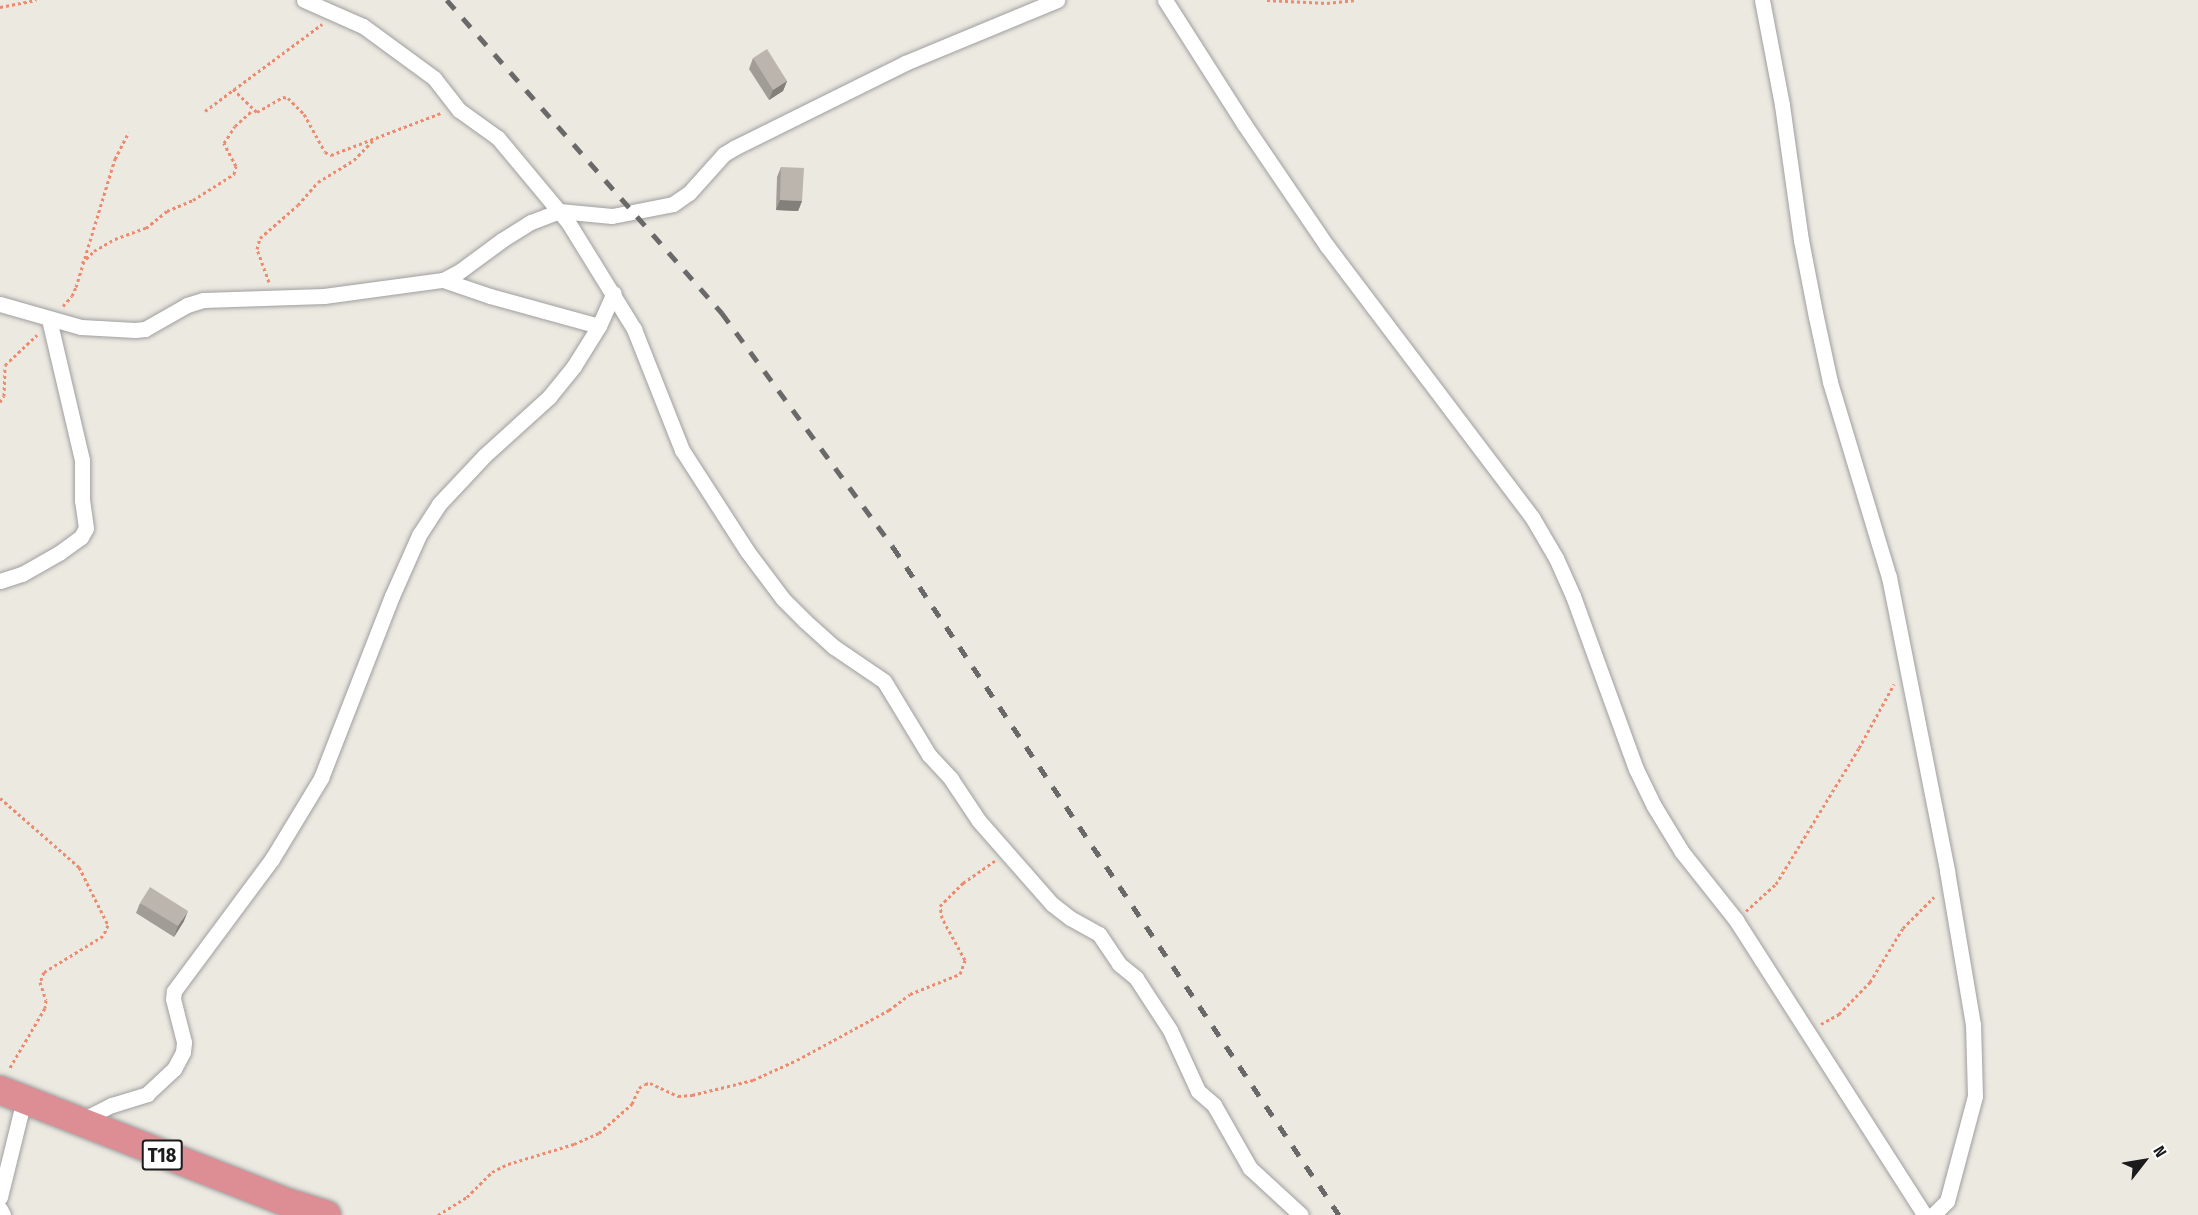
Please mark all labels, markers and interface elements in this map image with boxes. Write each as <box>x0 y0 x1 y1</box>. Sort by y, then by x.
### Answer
north arrow <box>2114 1131 2174 1191</box>
road number: T18 <box>141 1138 183 1172</box>
text: N <box>2149 1142 2170 1160</box>

